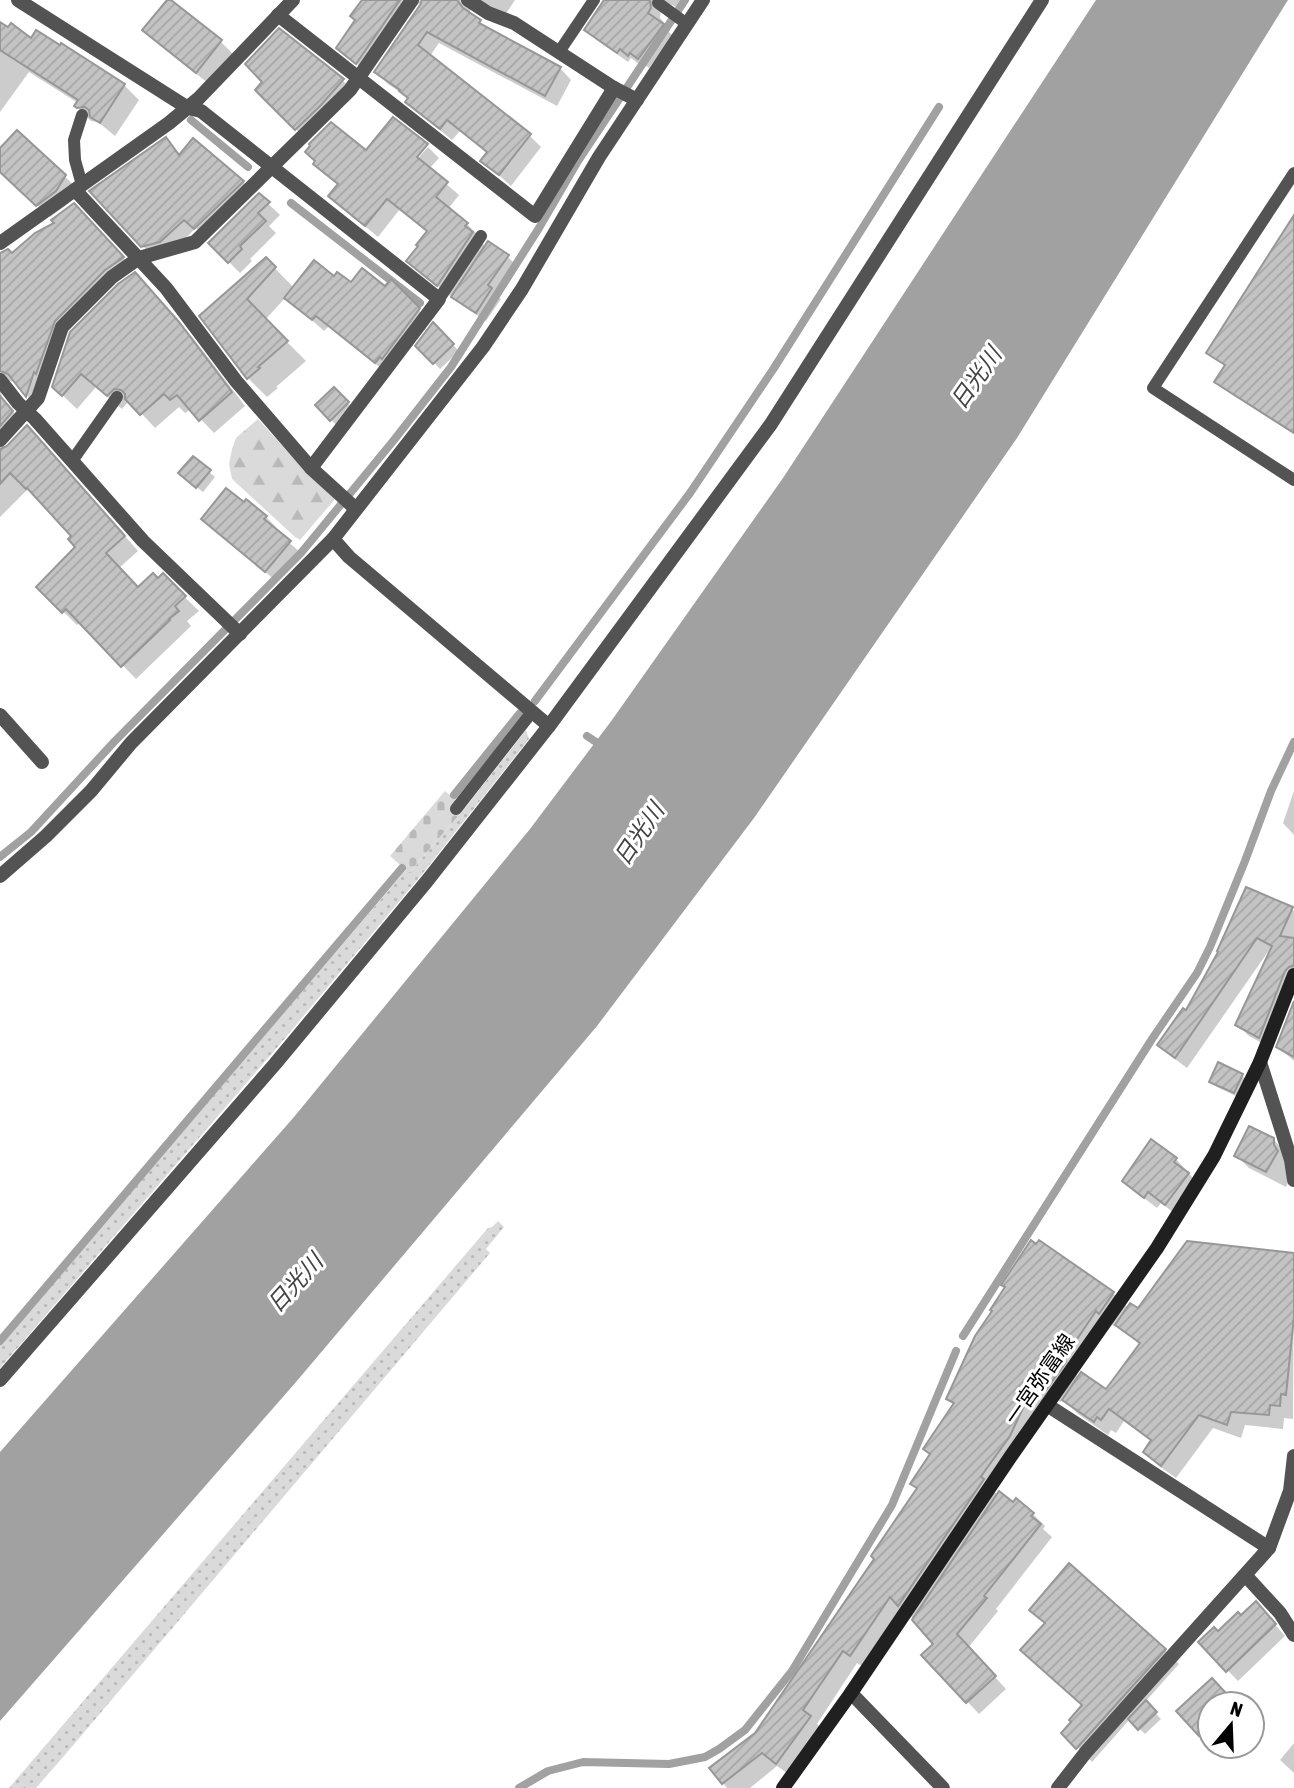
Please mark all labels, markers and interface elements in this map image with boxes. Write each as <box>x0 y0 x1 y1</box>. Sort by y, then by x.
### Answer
water label: 日光川 <box>946 340 1008 414</box>
water label: 日光川 <box>609 796 671 870</box>
water label: 日光川 <box>262 1246 330 1317</box>
street label: 一宮弥富線 <box>999 1329 1079 1429</box>
north arrow <box>1196 1690 1266 1760</box>
text: N <box>1228 1697 1245 1721</box>

